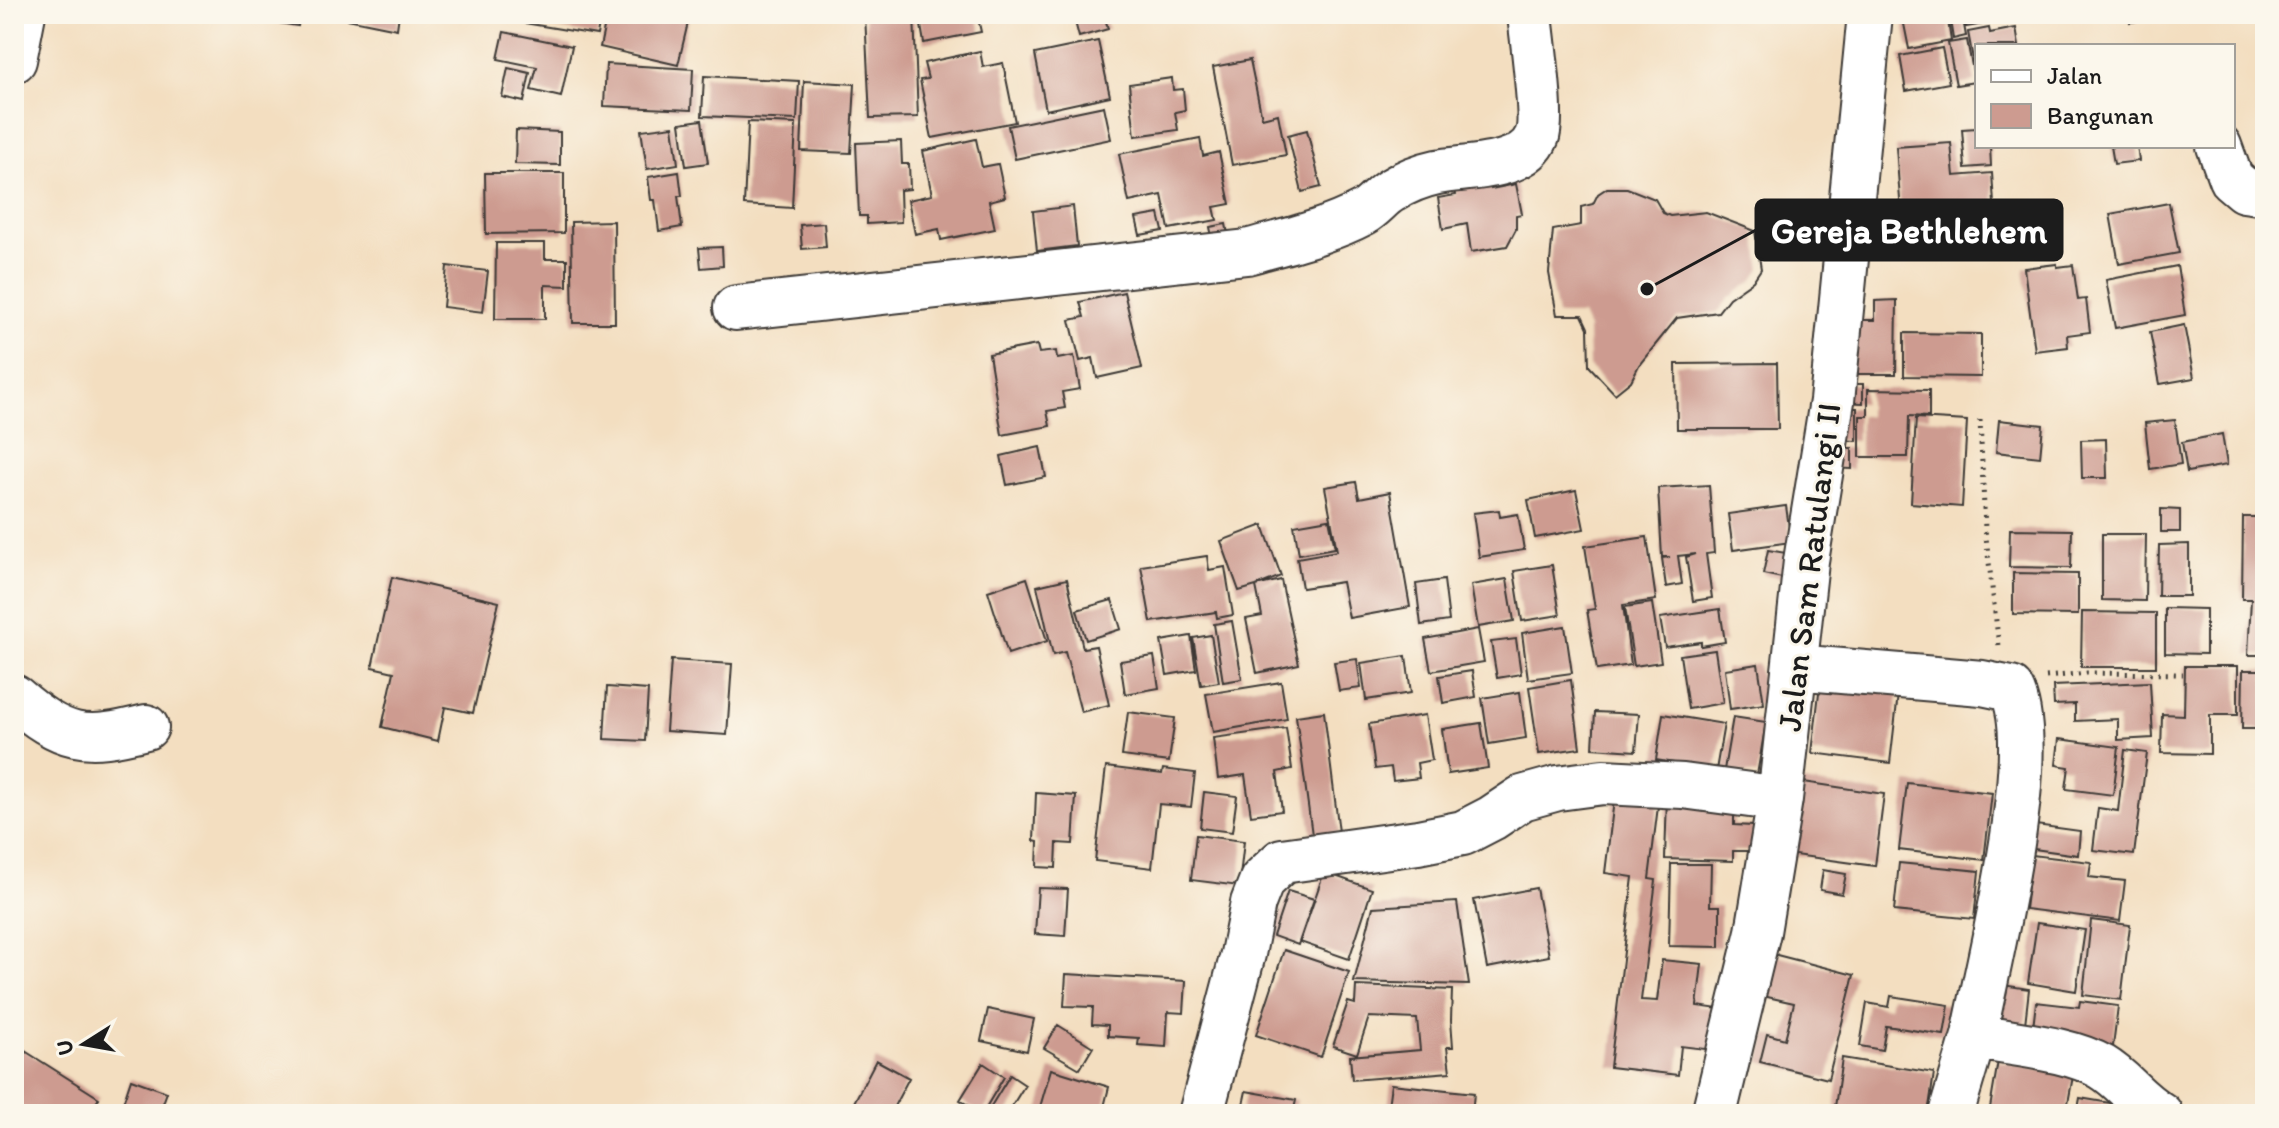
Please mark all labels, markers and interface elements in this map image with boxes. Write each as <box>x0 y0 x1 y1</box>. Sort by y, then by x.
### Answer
legend <box>1975 44 2235 148</box>
text: Jalan <box>2047 61 2102 90</box>
text: Bangunan <box>2047 101 2154 130</box>
callout: Gereja Bethlehem <box>1756 200 2062 260</box>
text: Gereja Bethlehem <box>1771 209 2048 252</box>
street label: Jalan Sam Ratulangi II <box>1769 401 1849 733</box>
north arrow <box>44 1004 124 1084</box>
text: U <box>50 1038 80 1057</box>

